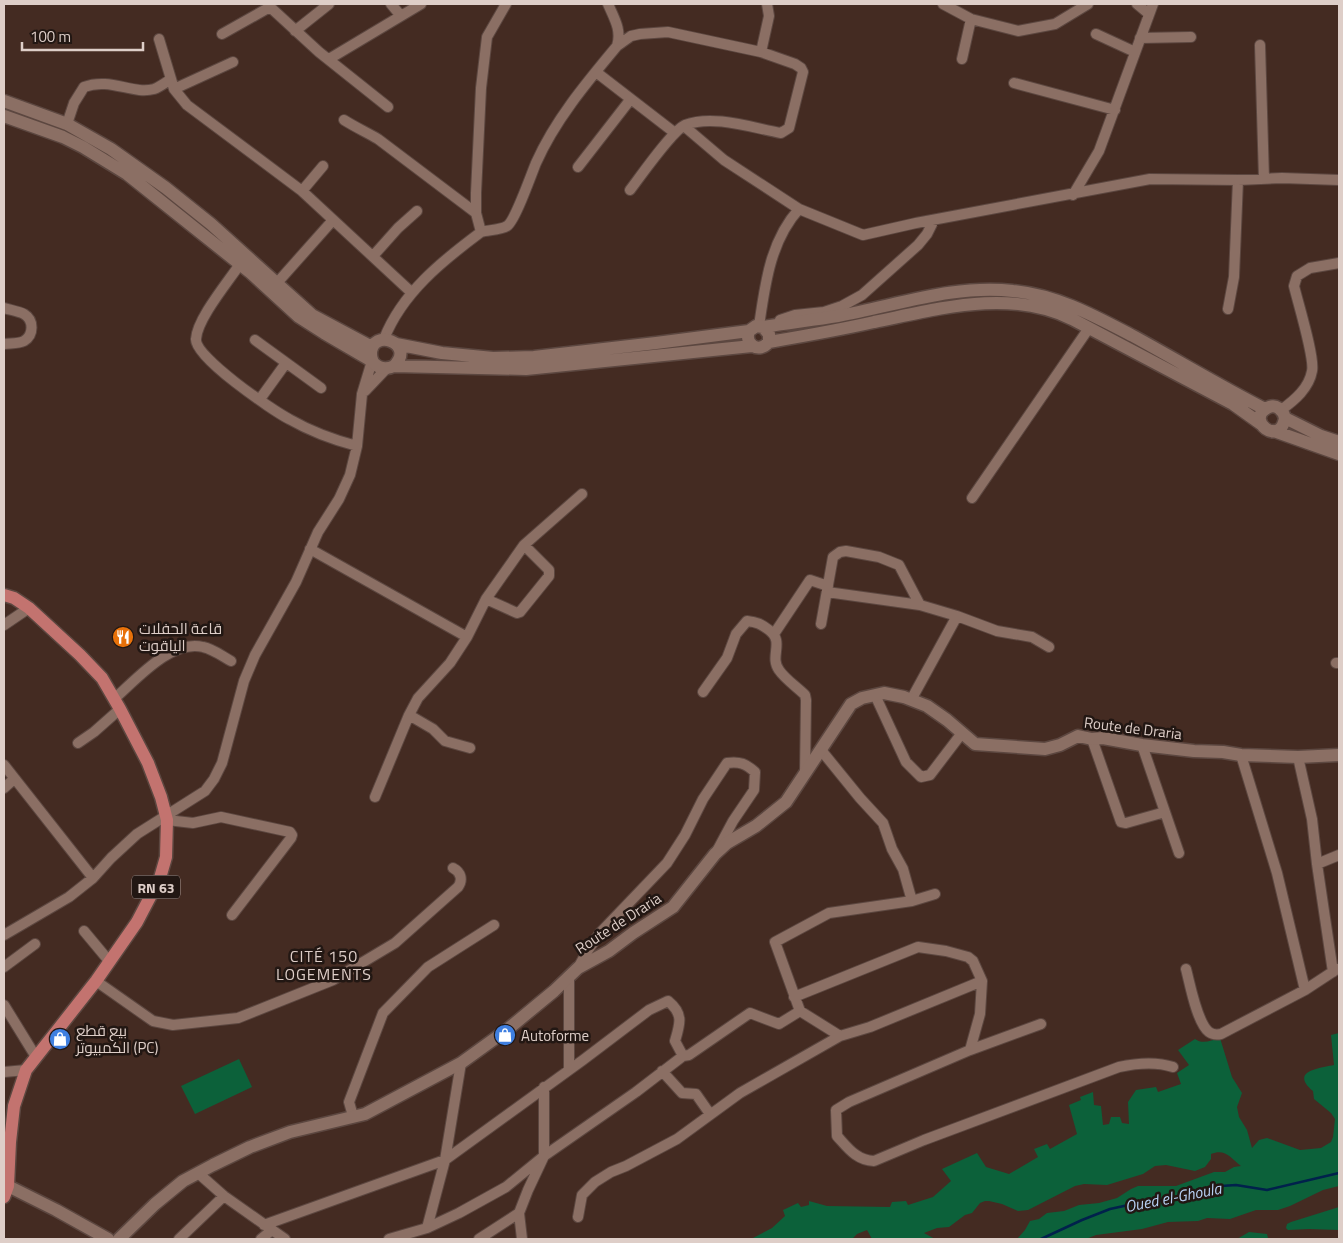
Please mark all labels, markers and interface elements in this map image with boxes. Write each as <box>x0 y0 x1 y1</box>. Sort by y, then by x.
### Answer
scale bar <box>22 20 144 52</box>
text: 100 m <box>30 25 71 48</box>
place label: قاعة الحفلات الياقوت <box>139 617 222 657</box>
restaurant icon: قاعة الحفلات الياقوت <box>111 625 135 649</box>
street label: Route de Draria <box>1083 711 1184 745</box>
road number: RN 63 <box>132 876 180 899</box>
street label: Route de Draria <box>571 886 666 959</box>
district label: CITÉ 150 LOGEMENTS <box>276 944 372 986</box>
place label: بيع قطع الكمبيوتر (PC) <box>75 1019 158 1059</box>
shop icon: Autoforme <box>493 1023 517 1047</box>
place label: Autoforme <box>521 1024 589 1047</box>
shop icon: بيع قطع الكمبيوتر (PC) <box>48 1027 72 1051</box>
water label: Oued el-Ghoula <box>1123 1176 1224 1218</box>

